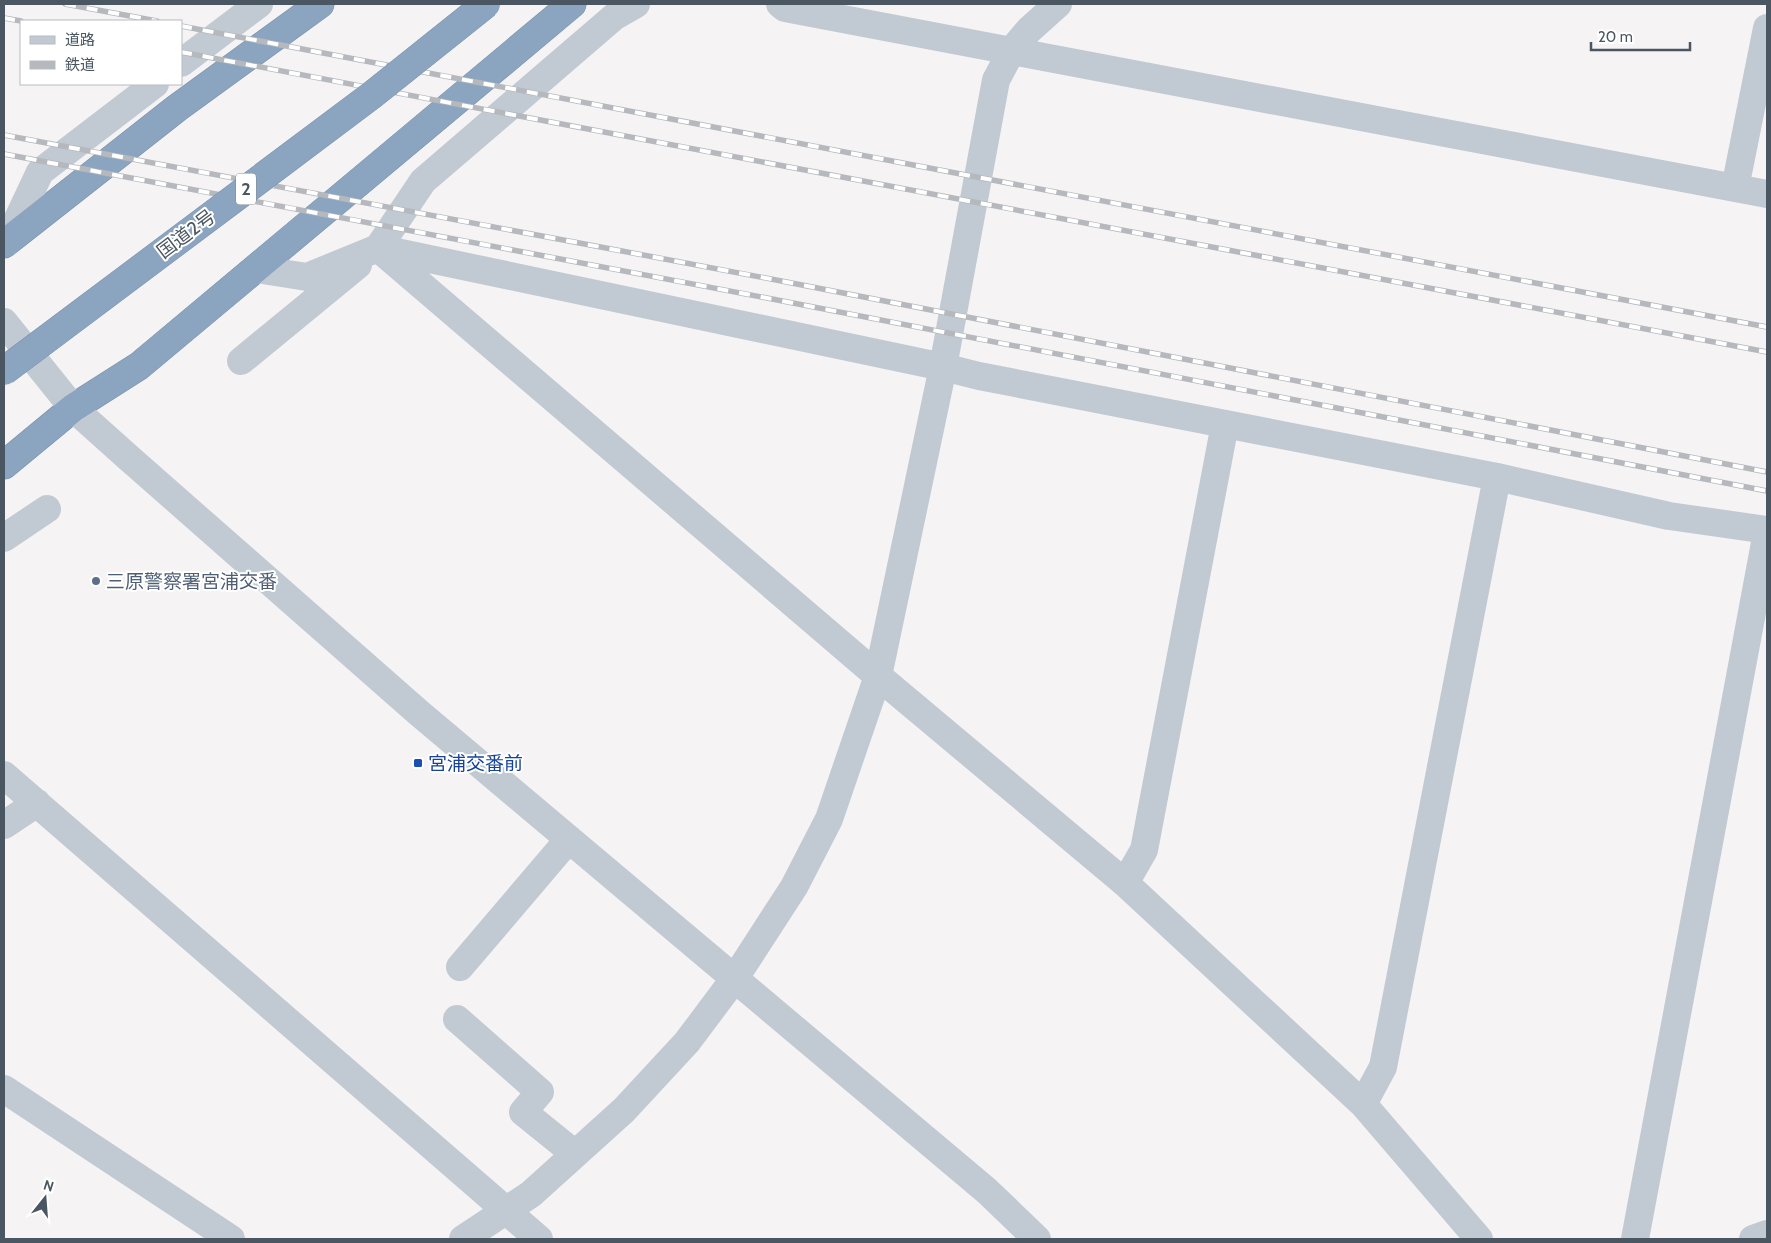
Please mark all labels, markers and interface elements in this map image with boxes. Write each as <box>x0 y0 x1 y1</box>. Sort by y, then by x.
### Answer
legend <box>20 20 182 85</box>
scale bar <box>1591 20 1690 52</box>
text: 20 m <box>1598 28 1633 46</box>
text: 道路 <box>65 31 95 49</box>
text: 鉄道 <box>65 56 95 74</box>
road number: 2 <box>236 173 256 204</box>
street label: 国道2号 <box>152 205 220 263</box>
place label: 三原警察署宮浦交番 <box>106 570 277 593</box>
marker: 三原警察署宮浦交番 <box>90 575 102 587</box>
place label: 宮浦交番前 <box>428 752 523 775</box>
marker: 宮浦交番前 <box>412 757 424 769</box>
north arrow <box>20 1173 70 1223</box>
text: N <box>41 1176 56 1196</box>

